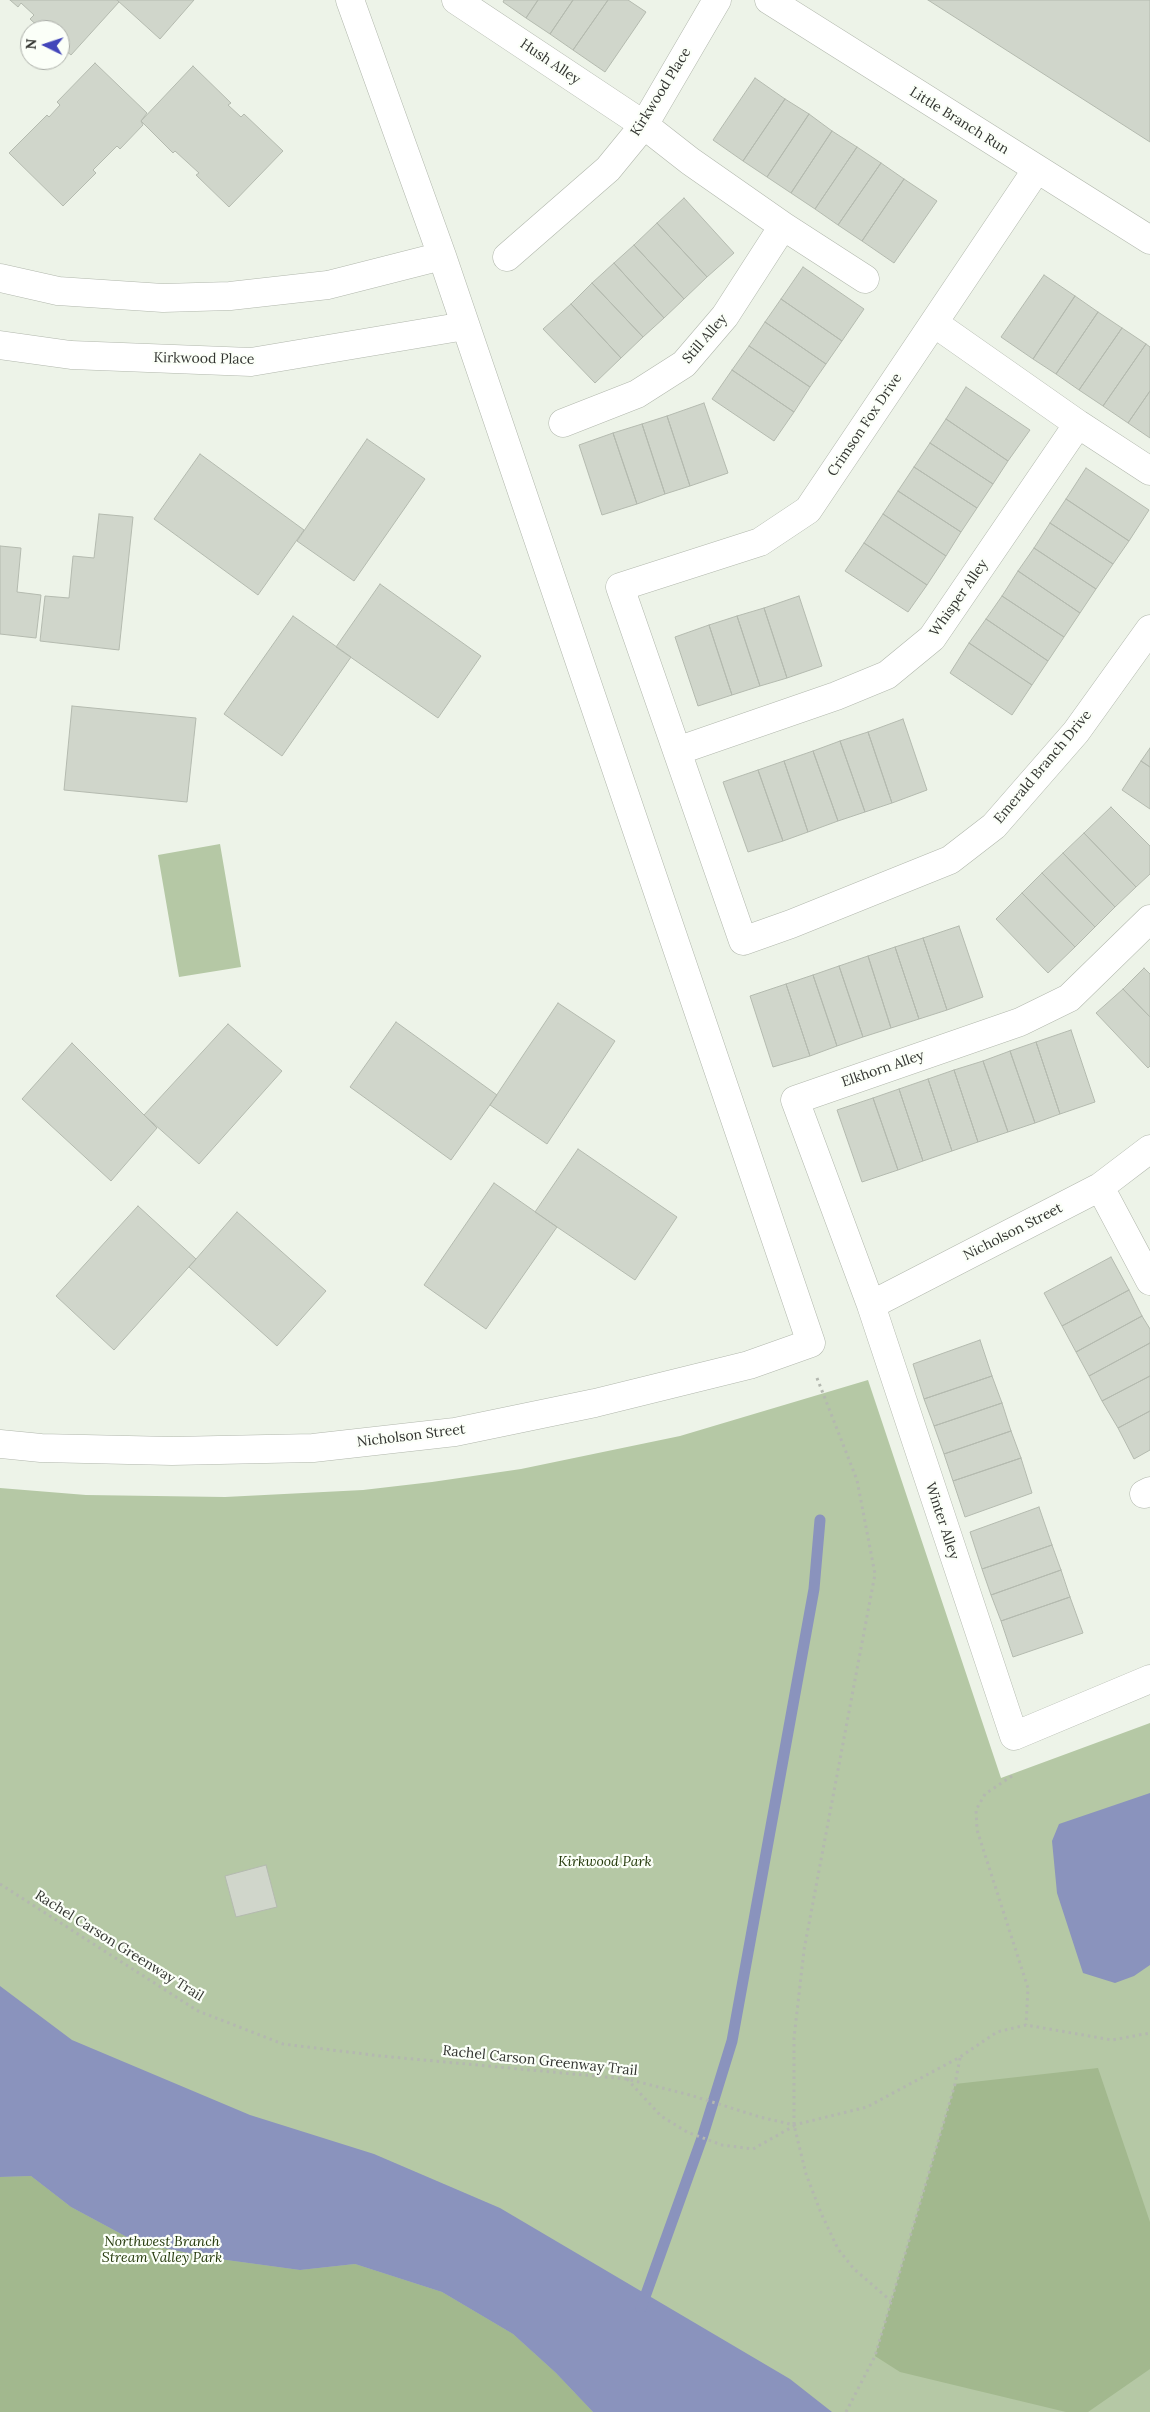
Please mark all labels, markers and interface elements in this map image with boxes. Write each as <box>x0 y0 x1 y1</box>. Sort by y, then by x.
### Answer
north arrow <box>20 20 70 70</box>
street label: Hush Alley <box>517 36 583 88</box>
text: N <box>22 38 40 50</box>
street label: Kirkwood Place <box>627 45 695 139</box>
street label: Little Branch Run <box>906 84 1012 158</box>
street label: Still Alley <box>679 311 731 367</box>
street label: Kirkwood Place <box>153 350 255 368</box>
street label: Crimson Fox Drive <box>824 370 906 480</box>
street label: Whisper Alley <box>926 556 992 640</box>
street label: Emerald Branch Drive <box>991 707 1095 827</box>
street label: Elkhorn Alley <box>840 1047 926 1091</box>
street label: Nicholson Street <box>961 1200 1065 1264</box>
street label: Nicholson Street <box>356 1421 466 1451</box>
street label: Winter Alley <box>922 1480 962 1562</box>
park label: Kirkwood Park <box>558 1854 652 1870</box>
street label: Rachel Carson Greenway Trail <box>32 1887 206 2005</box>
street label: Rachel Carson Greenway Trail <box>442 2042 638 2080</box>
park label: Northwest Branch Stream Valley Park <box>102 2234 222 2266</box>

